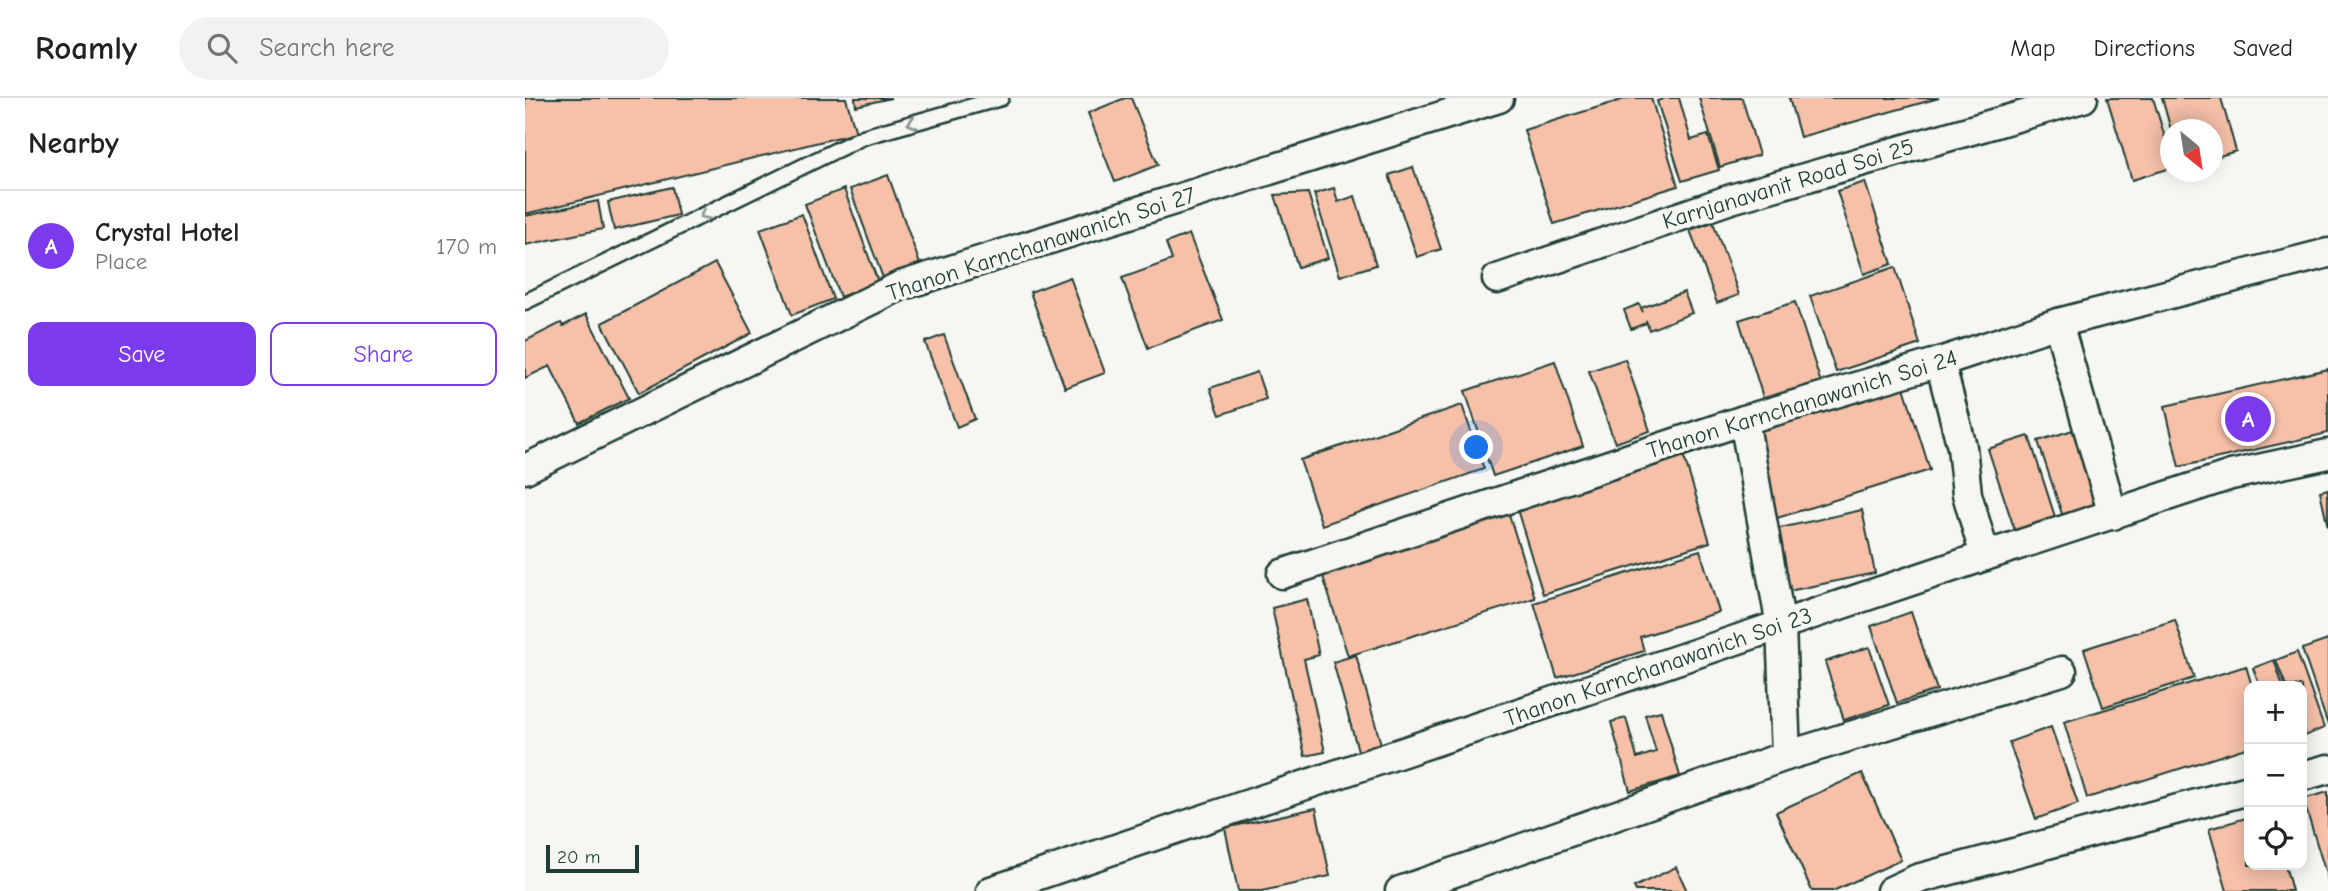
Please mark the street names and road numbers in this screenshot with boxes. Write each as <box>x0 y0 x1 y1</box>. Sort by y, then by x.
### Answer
street label: Karnjanavanit Road Soi 25 <box>1659 133 1917 235</box>
street label: Thanon Karnchanawanich Soi 27 <box>883 181 1199 307</box>
street label: Thanon Karnchanawanich Soi 24 <box>1644 344 1960 464</box>
street label: Thanon Karnchanawanich Soi 23 <box>1501 602 1815 732</box>

